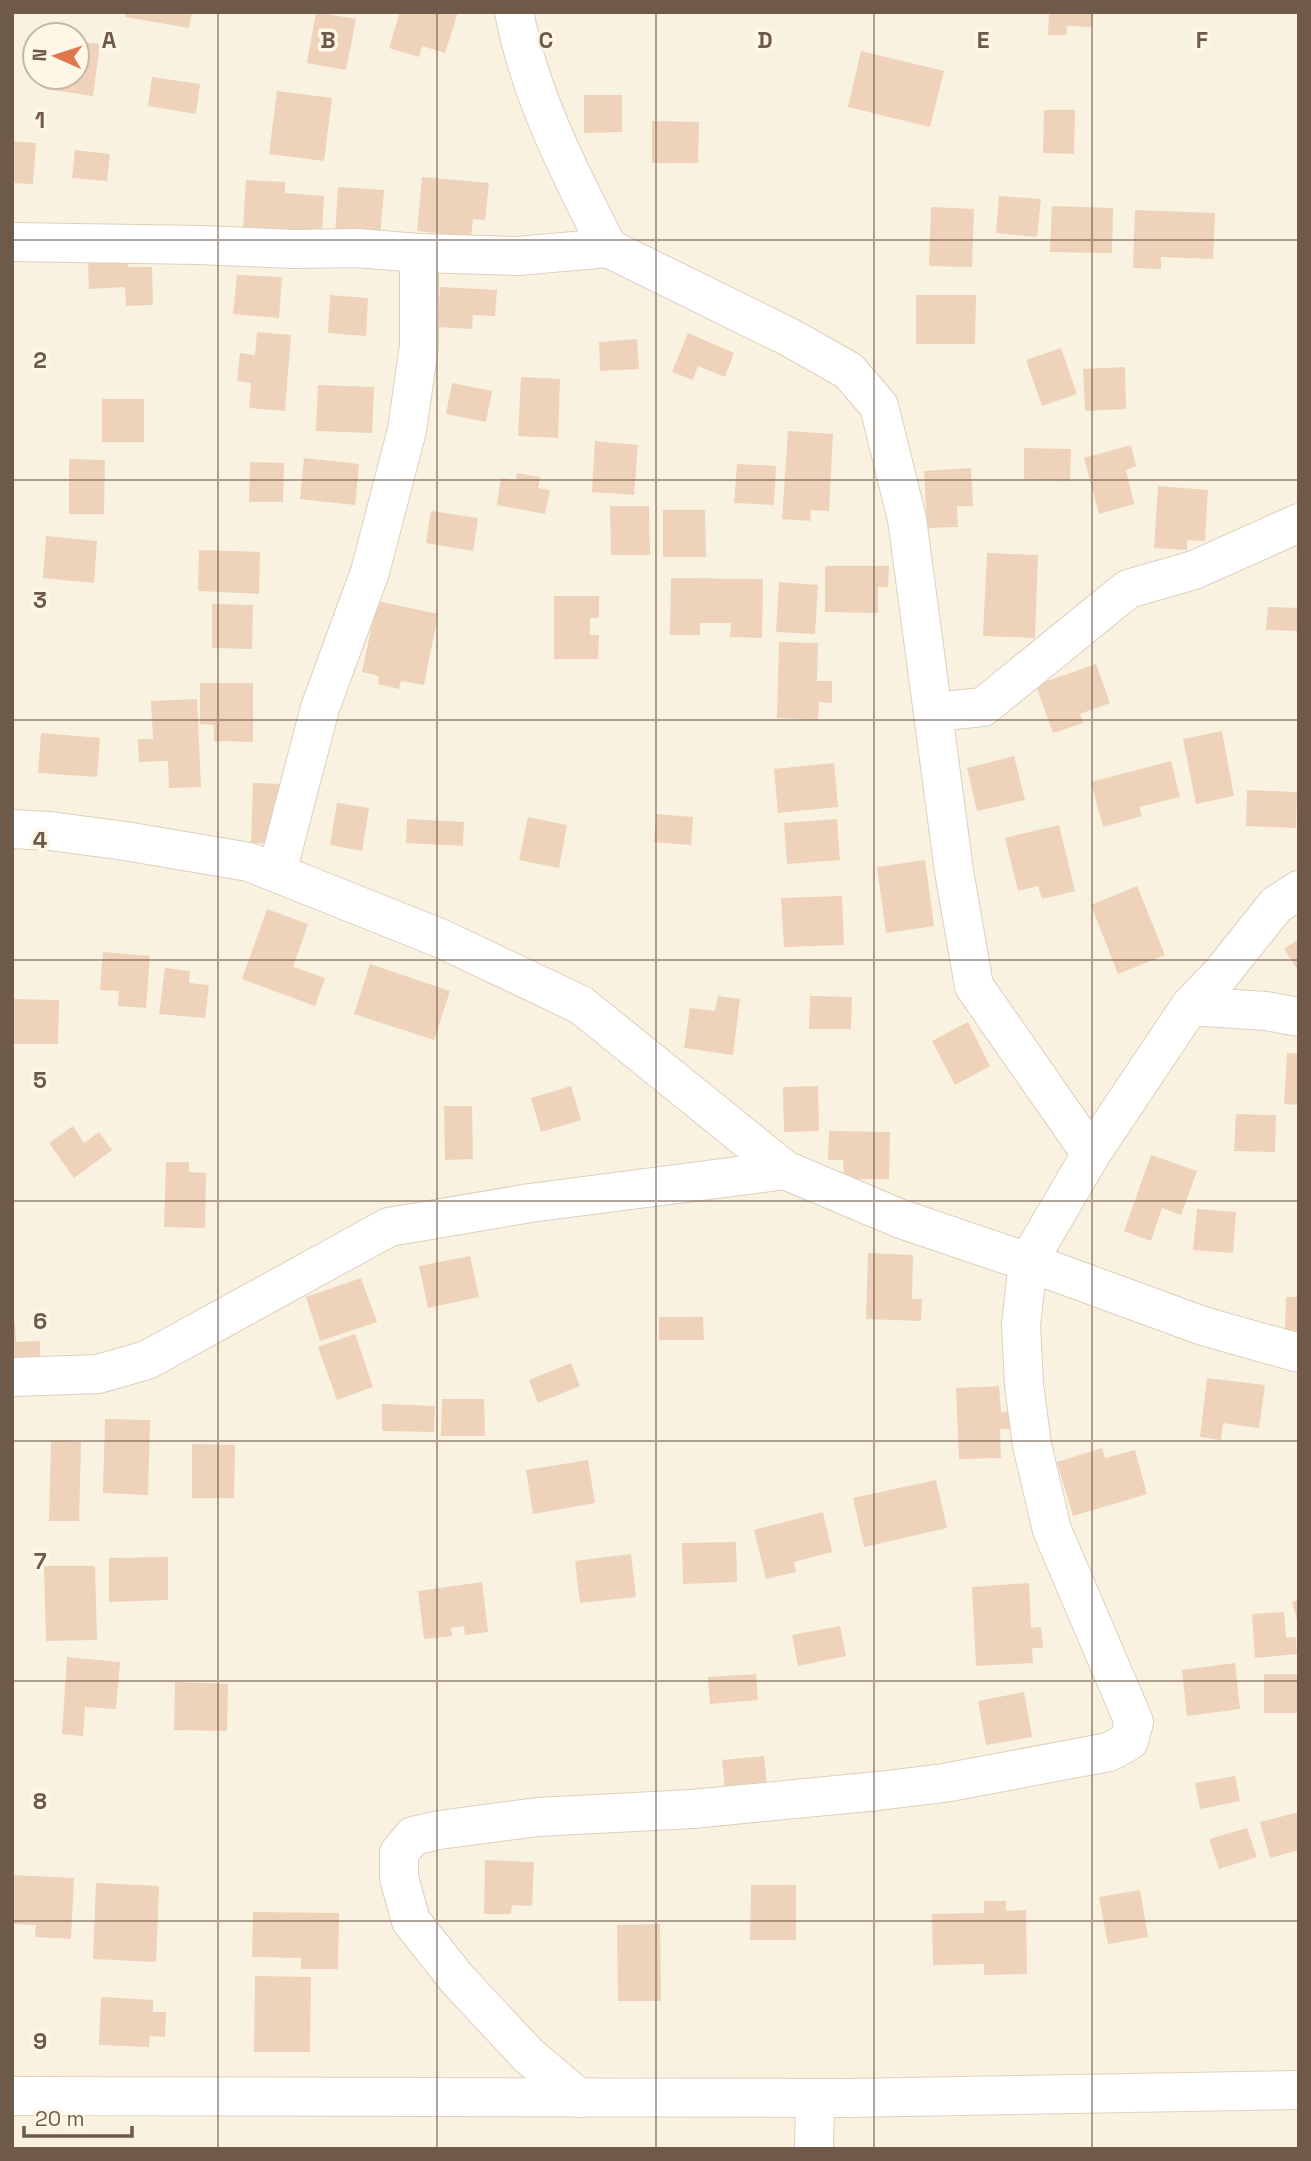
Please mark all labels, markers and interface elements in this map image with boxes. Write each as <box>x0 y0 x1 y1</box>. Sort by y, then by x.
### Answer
north arrow <box>21 21 91 91</box>
text: A <box>102 25 117 55</box>
text: B <box>320 25 336 55</box>
text: C <box>539 25 553 55</box>
text: D <box>757 25 773 55</box>
text: E <box>977 25 989 55</box>
text: F <box>1196 25 1208 55</box>
text: N <box>27 48 52 62</box>
text: 1 <box>35 105 45 135</box>
text: 2 <box>33 345 47 375</box>
text: 3 <box>33 585 47 615</box>
text: 4 <box>33 825 48 855</box>
text: 5 <box>33 1065 47 1095</box>
text: 6 <box>33 1306 47 1336</box>
text: 7 <box>34 1546 47 1576</box>
text: 8 <box>33 1786 47 1816</box>
text: 9 <box>33 2026 47 2056</box>
scale bar <box>24 2094 133 2138</box>
text: 20 m <box>35 2105 85 2132</box>

